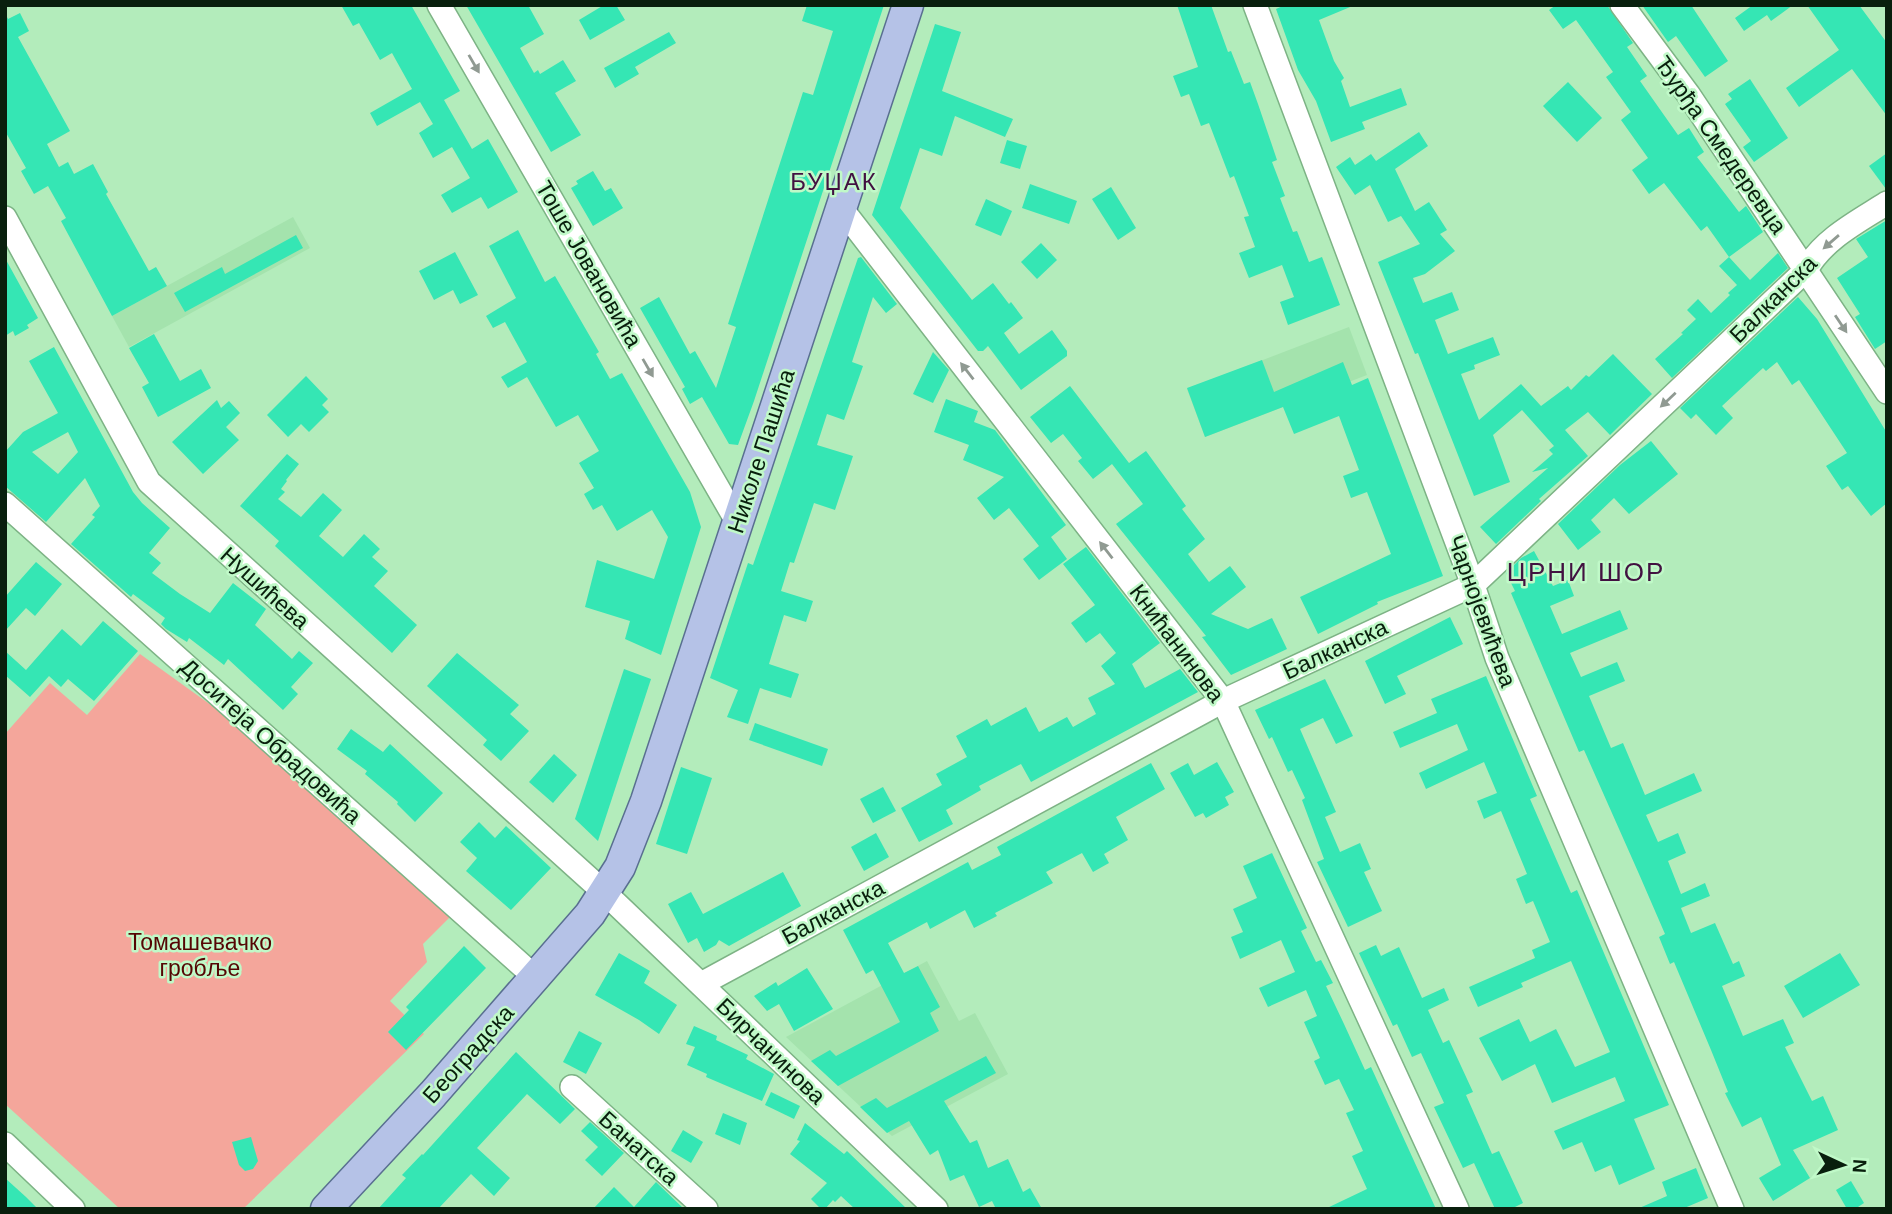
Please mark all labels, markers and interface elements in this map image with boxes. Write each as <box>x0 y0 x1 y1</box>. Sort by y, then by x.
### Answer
street label: Ђурђа Смедеревца <box>1650 51 1792 239</box>
one-way arrow <box>467 55 480 74</box>
district label: БУЏАК <box>790 168 878 195</box>
street label: Тоше Јовановића <box>531 176 647 352</box>
one-way arrow <box>1822 234 1840 250</box>
street label: Балканска <box>1724 250 1822 348</box>
one-way arrow <box>1834 314 1847 333</box>
one-way arrow <box>642 358 654 377</box>
one-way arrow <box>959 362 974 380</box>
street label: Николе Пашића <box>722 366 800 536</box>
one-way arrow <box>1659 392 1677 408</box>
street label: Чарнојевићева <box>1442 532 1522 691</box>
street label: Нушићева <box>216 542 315 635</box>
one-way arrow <box>1099 542 1114 560</box>
district label: ЦРНИ ШОР <box>1507 557 1665 587</box>
street label: Книћанинова <box>1124 579 1230 707</box>
street label: Балканска <box>1279 613 1392 684</box>
street label: Доситеја Обрадовића <box>175 653 367 829</box>
street label: Балканска <box>777 874 889 950</box>
park label: Томашевачко гробље <box>128 929 272 981</box>
street label: Бирчанинова <box>711 993 831 1109</box>
street label: Београдска <box>417 999 519 1108</box>
street label: Банатска <box>594 1106 684 1191</box>
north arrow <box>1808 1130 1878 1200</box>
text: N <box>1849 1159 1870 1174</box>

